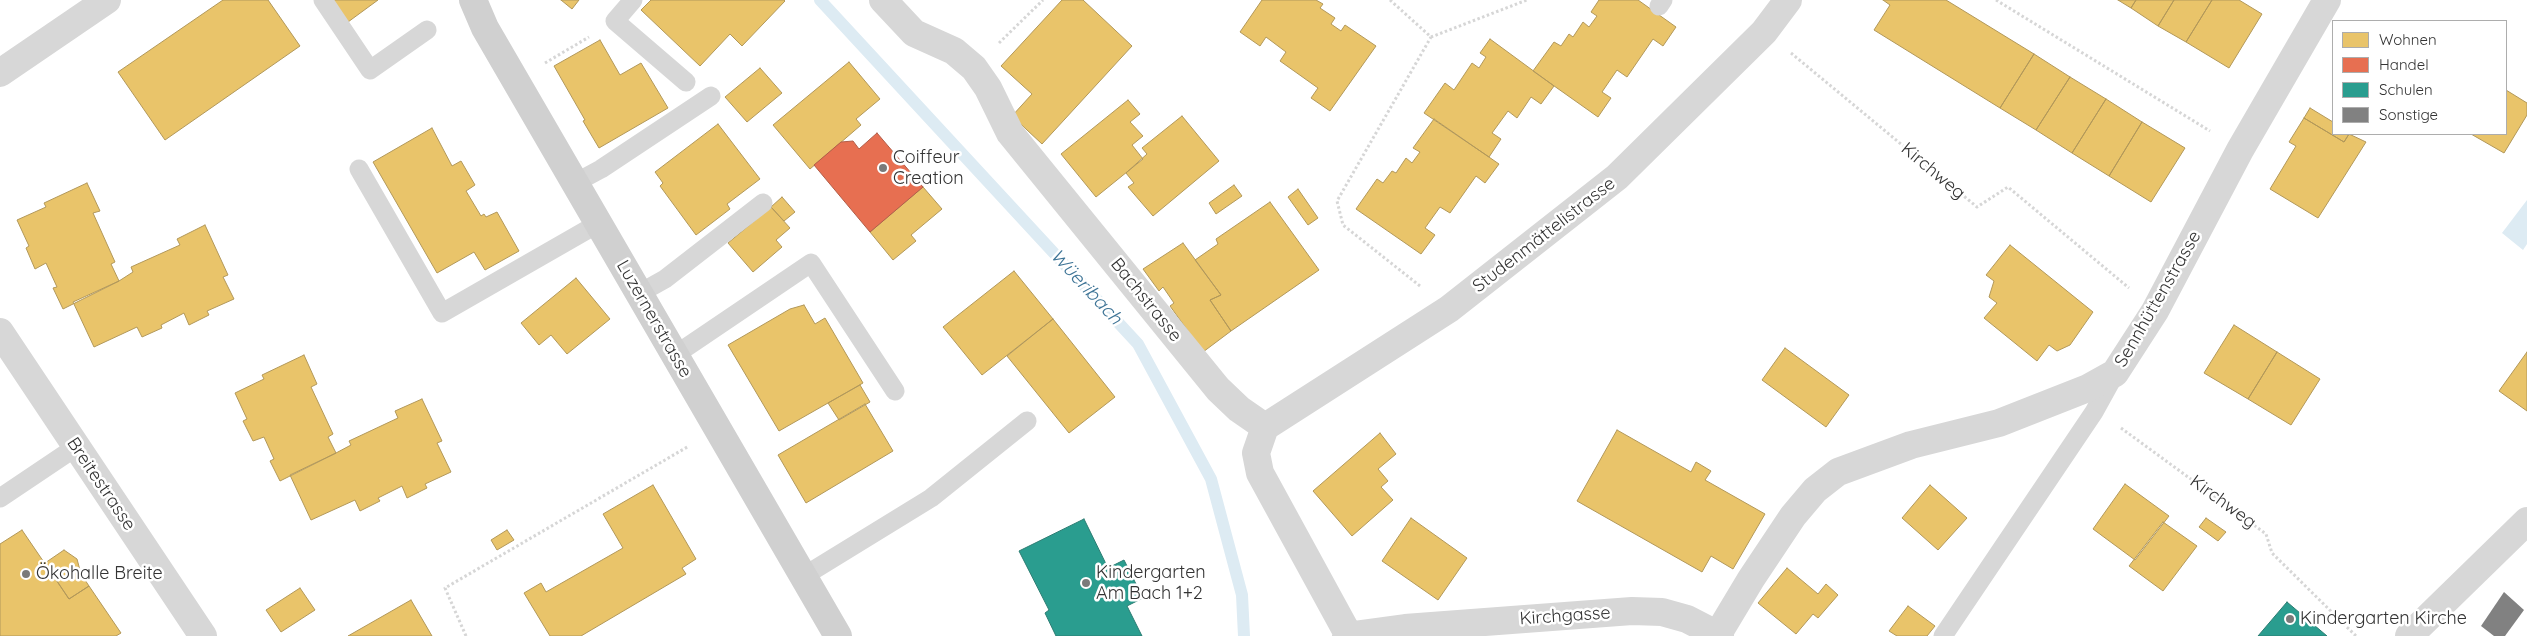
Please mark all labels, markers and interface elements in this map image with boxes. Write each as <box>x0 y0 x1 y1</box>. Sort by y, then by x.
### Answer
legend <box>2332 20 2507 135</box>
text: Wohnen <box>2379 30 2437 49</box>
text: Handel <box>2379 55 2429 74</box>
text: Schulen <box>2379 80 2433 99</box>
text: Sonstige <box>2379 105 2438 124</box>
street label: Kirchweg <box>1897 138 1969 204</box>
place label: Coiffeur Creation <box>893 147 964 190</box>
marker: Coiffeur Creation <box>877 162 889 174</box>
street label: Studenmättelistrasse <box>1468 173 1620 297</box>
street label: Sennhüttenstrasse <box>2110 227 2206 371</box>
water label: Wüeribach <box>1045 245 1127 329</box>
street label: Bachstrasse <box>1106 254 1186 346</box>
street label: Luzernerstrasse <box>612 256 696 382</box>
street label: Breitestrasse <box>62 433 140 535</box>
street label: Kirchweg <box>2186 471 2260 533</box>
place label: Kindergarten Am Bach 1+2 <box>1096 562 1206 604</box>
place label: Ökohalle Breite <box>36 563 163 585</box>
marker: Ökohalle Breite <box>20 568 32 580</box>
marker: Kindergarten Am Bach 1+2 <box>1080 577 1092 589</box>
street label: Kirchgasse <box>1519 602 1611 630</box>
place label: Kindergarten Kirche <box>2300 608 2467 630</box>
marker: Kindergarten Kirche <box>2284 613 2296 625</box>

